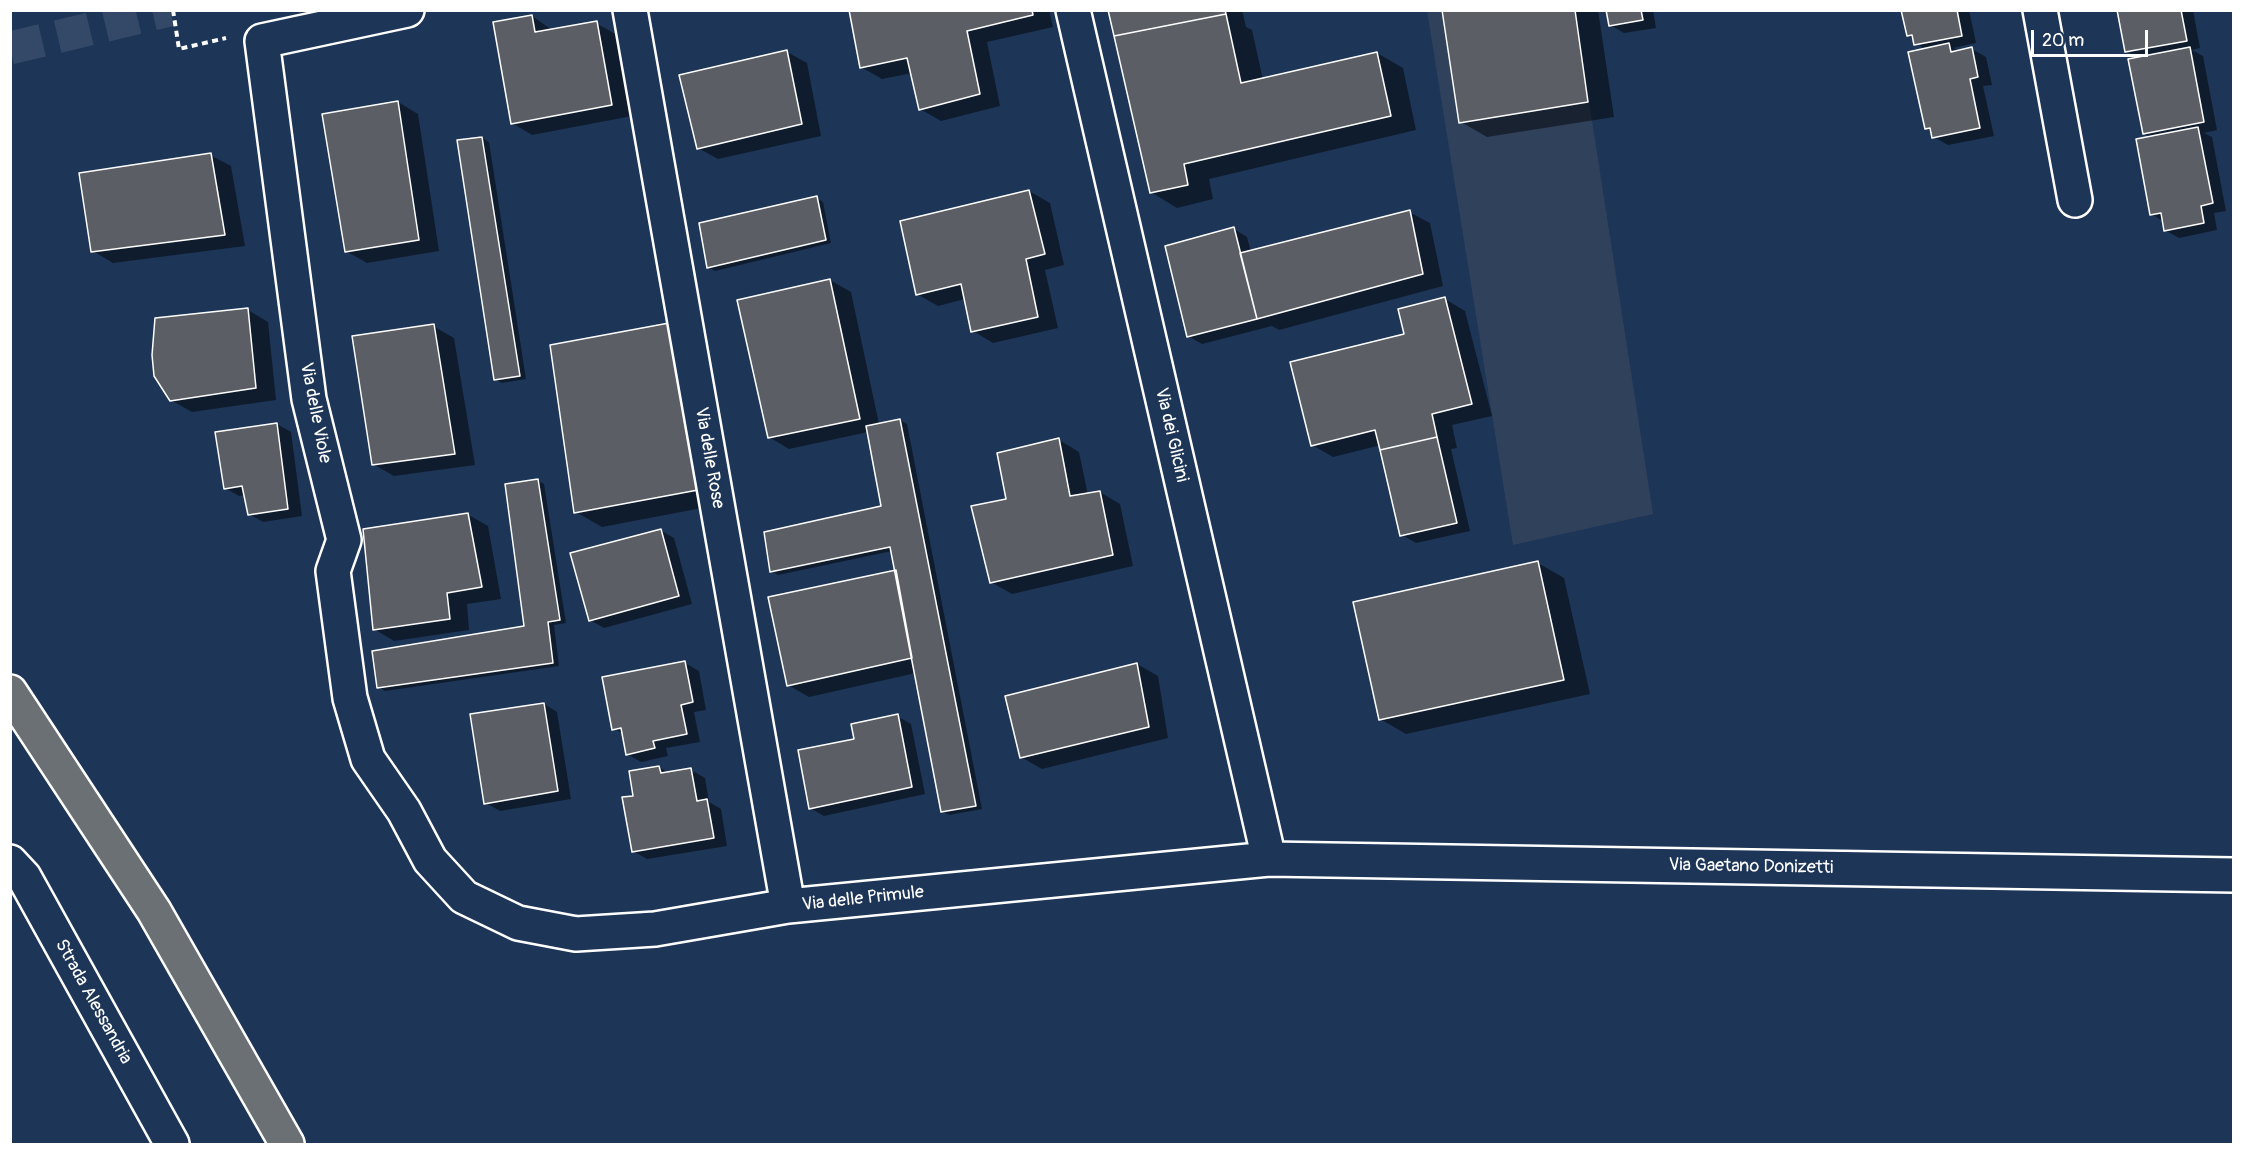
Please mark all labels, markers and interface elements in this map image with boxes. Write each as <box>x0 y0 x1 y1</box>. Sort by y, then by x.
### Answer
scale bar <box>2034 18 2151 56</box>
text: 20 m <box>2042 29 2084 52</box>
street label: Via delle Viole <box>295 361 335 465</box>
street label: Via dei Glicini <box>1150 386 1192 484</box>
street label: Via delle Rose <box>689 406 729 510</box>
street label: Via Gaetano Donizetti <box>1668 855 1834 879</box>
street label: Via delle Primule <box>801 882 925 916</box>
street label: Strada Alessandria <box>50 936 136 1068</box>

